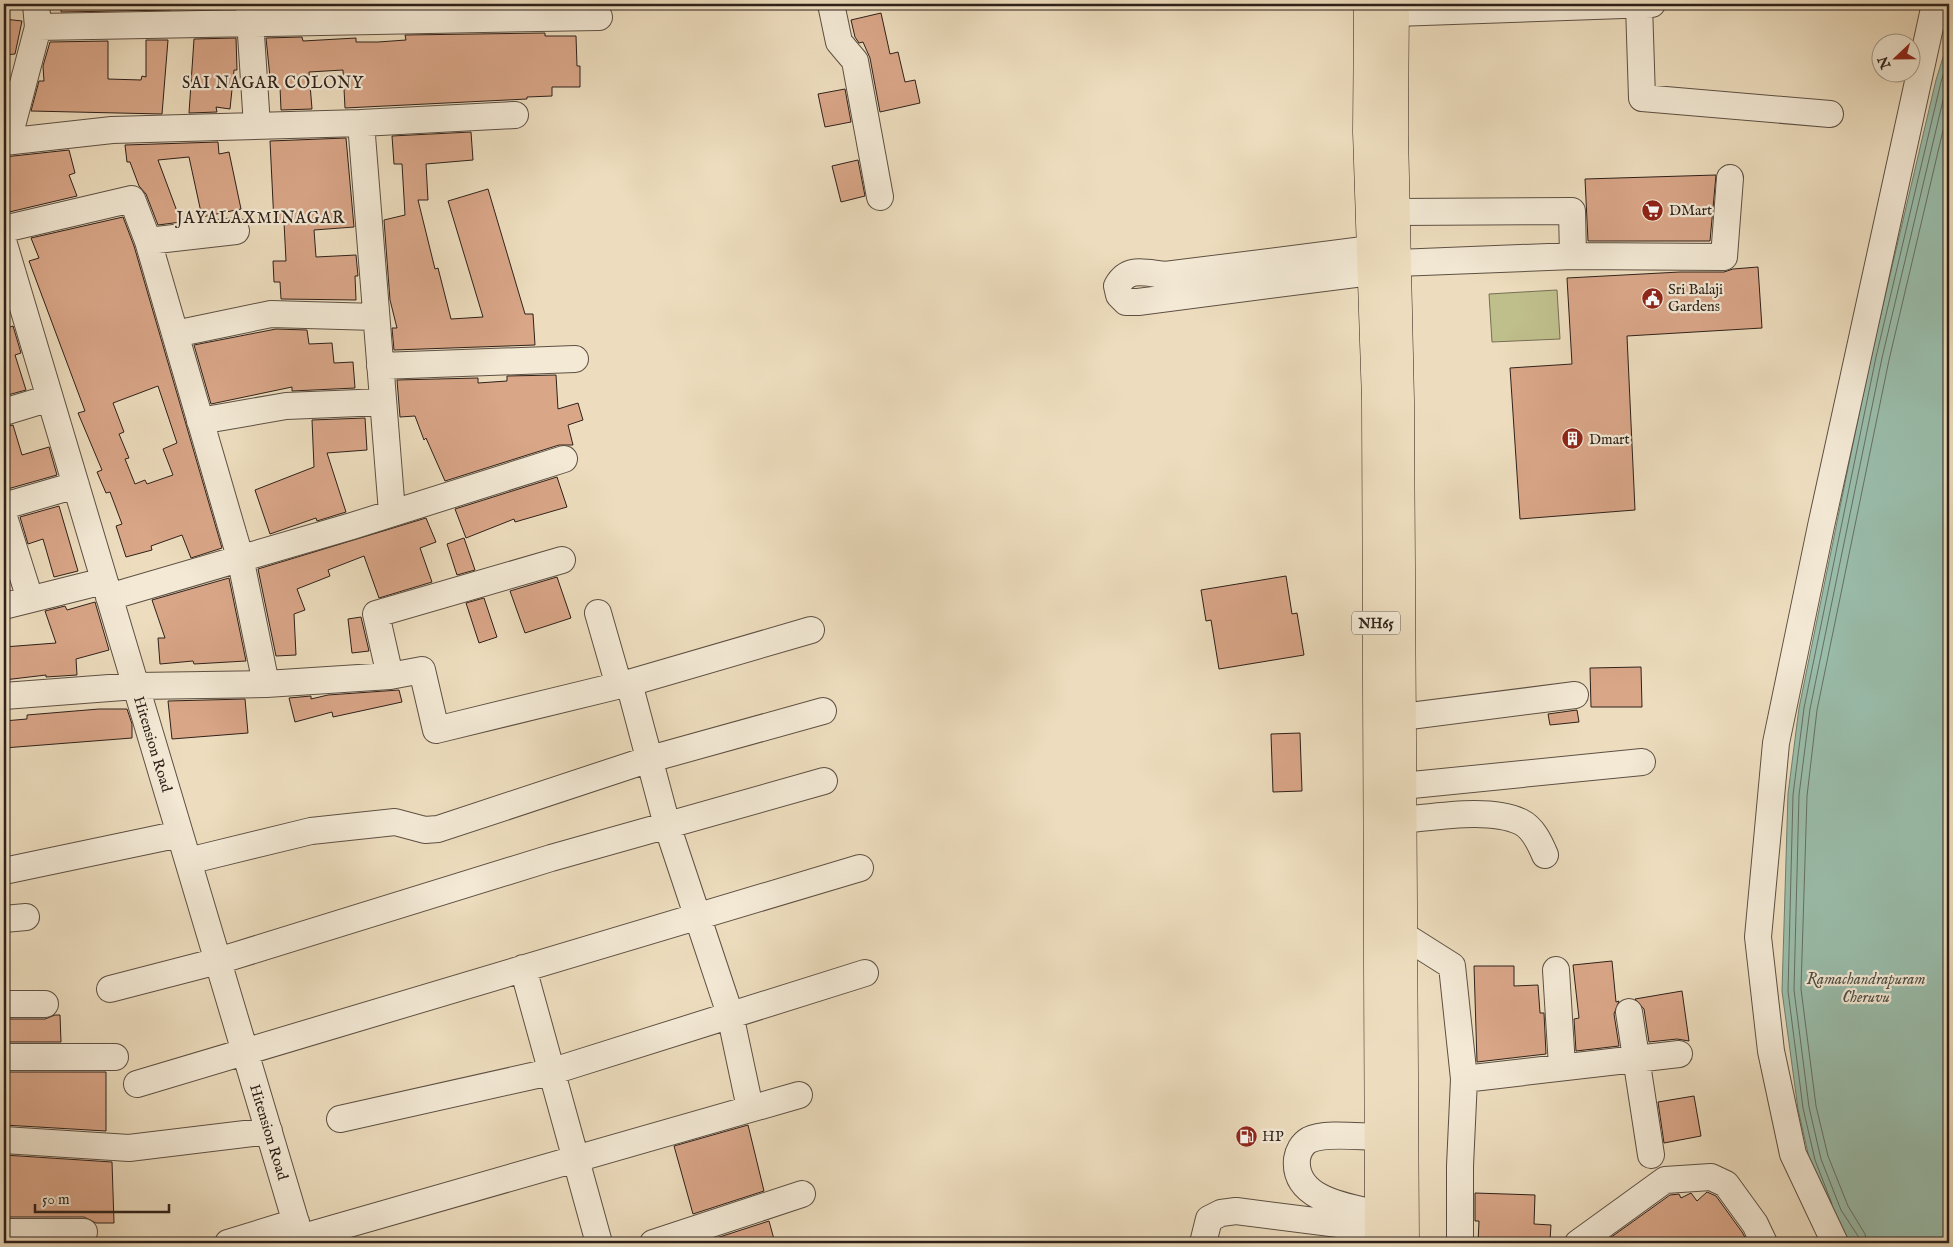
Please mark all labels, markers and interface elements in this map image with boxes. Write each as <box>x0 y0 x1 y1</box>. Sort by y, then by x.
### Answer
north arrow <box>1870 32 1920 82</box>
text: N <box>1874 54 1896 72</box>
district label: SAI NAGAR COLONY <box>182 74 364 94</box>
supermarket icon: DMart <box>1641 198 1665 222</box>
place label: DMart <box>1669 201 1712 220</box>
district label: JAYALAXMINAGAR <box>175 209 345 229</box>
place label: Sri Balaji Gardens <box>1668 280 1723 316</box>
public building icon: Sri Balaji Gardens <box>1640 286 1664 310</box>
building icon: Dmart <box>1561 427 1585 451</box>
place label: Dmart <box>1589 430 1630 449</box>
road number: NH65 <box>1352 612 1400 634</box>
street label: Hitension Road <box>129 694 176 795</box>
water label: Ramachandrapuram Cheruvu <box>1807 970 1925 1008</box>
street label: Hitension Road <box>245 1082 292 1183</box>
fuel station icon: HP <box>1234 1124 1258 1148</box>
place label: HP <box>1262 1127 1284 1146</box>
scale bar <box>35 1182 169 1214</box>
text: 50 m <box>42 1190 70 1209</box>

